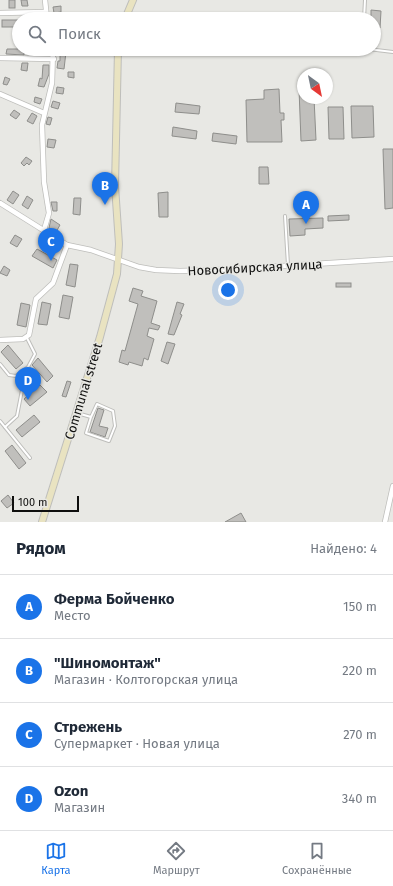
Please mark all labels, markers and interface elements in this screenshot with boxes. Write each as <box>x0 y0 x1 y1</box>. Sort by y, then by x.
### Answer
search box <box>12 12 381 56</box>
icon: search <box>26 23 48 45</box>
text: Поиск <box>58 25 101 43</box>
north arrow <box>297 68 333 104</box>
pin: B <box>92 172 118 205</box>
pin: A <box>293 191 319 224</box>
pin: C <box>38 228 64 261</box>
street label: Новосибирская улица <box>187 256 323 279</box>
your location <box>218 280 238 300</box>
street label: Communal street <box>62 341 105 441</box>
pin: D <box>15 367 41 400</box>
scale bar <box>12 494 79 513</box>
text: 100 m <box>18 496 47 509</box>
text: Рядом <box>16 538 66 559</box>
text: Найдено: 4 <box>310 541 377 556</box>
text: Ферма Бойченко <box>54 590 175 608</box>
text: A <box>25 599 33 614</box>
text: 150 m <box>343 599 377 614</box>
text: Место <box>54 608 91 623</box>
text: "Шиномонтаж" <box>54 654 161 672</box>
text: B <box>25 663 33 678</box>
text: 220 m <box>342 663 377 678</box>
text: Магазин · Колтогорская улица <box>54 672 238 687</box>
text: Стрежень <box>54 718 122 736</box>
text: C <box>25 727 33 742</box>
text: 270 m <box>343 727 377 742</box>
text: Супермаркет · Новая улица <box>54 736 220 751</box>
text: Ozon <box>54 782 88 800</box>
text: D <box>25 791 33 806</box>
text: 340 m <box>342 791 377 806</box>
text: Магазин <box>54 800 105 815</box>
tab: Карта <box>41 840 70 877</box>
tab: Маршрут <box>153 840 200 877</box>
tab: Сохранённые <box>282 840 352 877</box>

